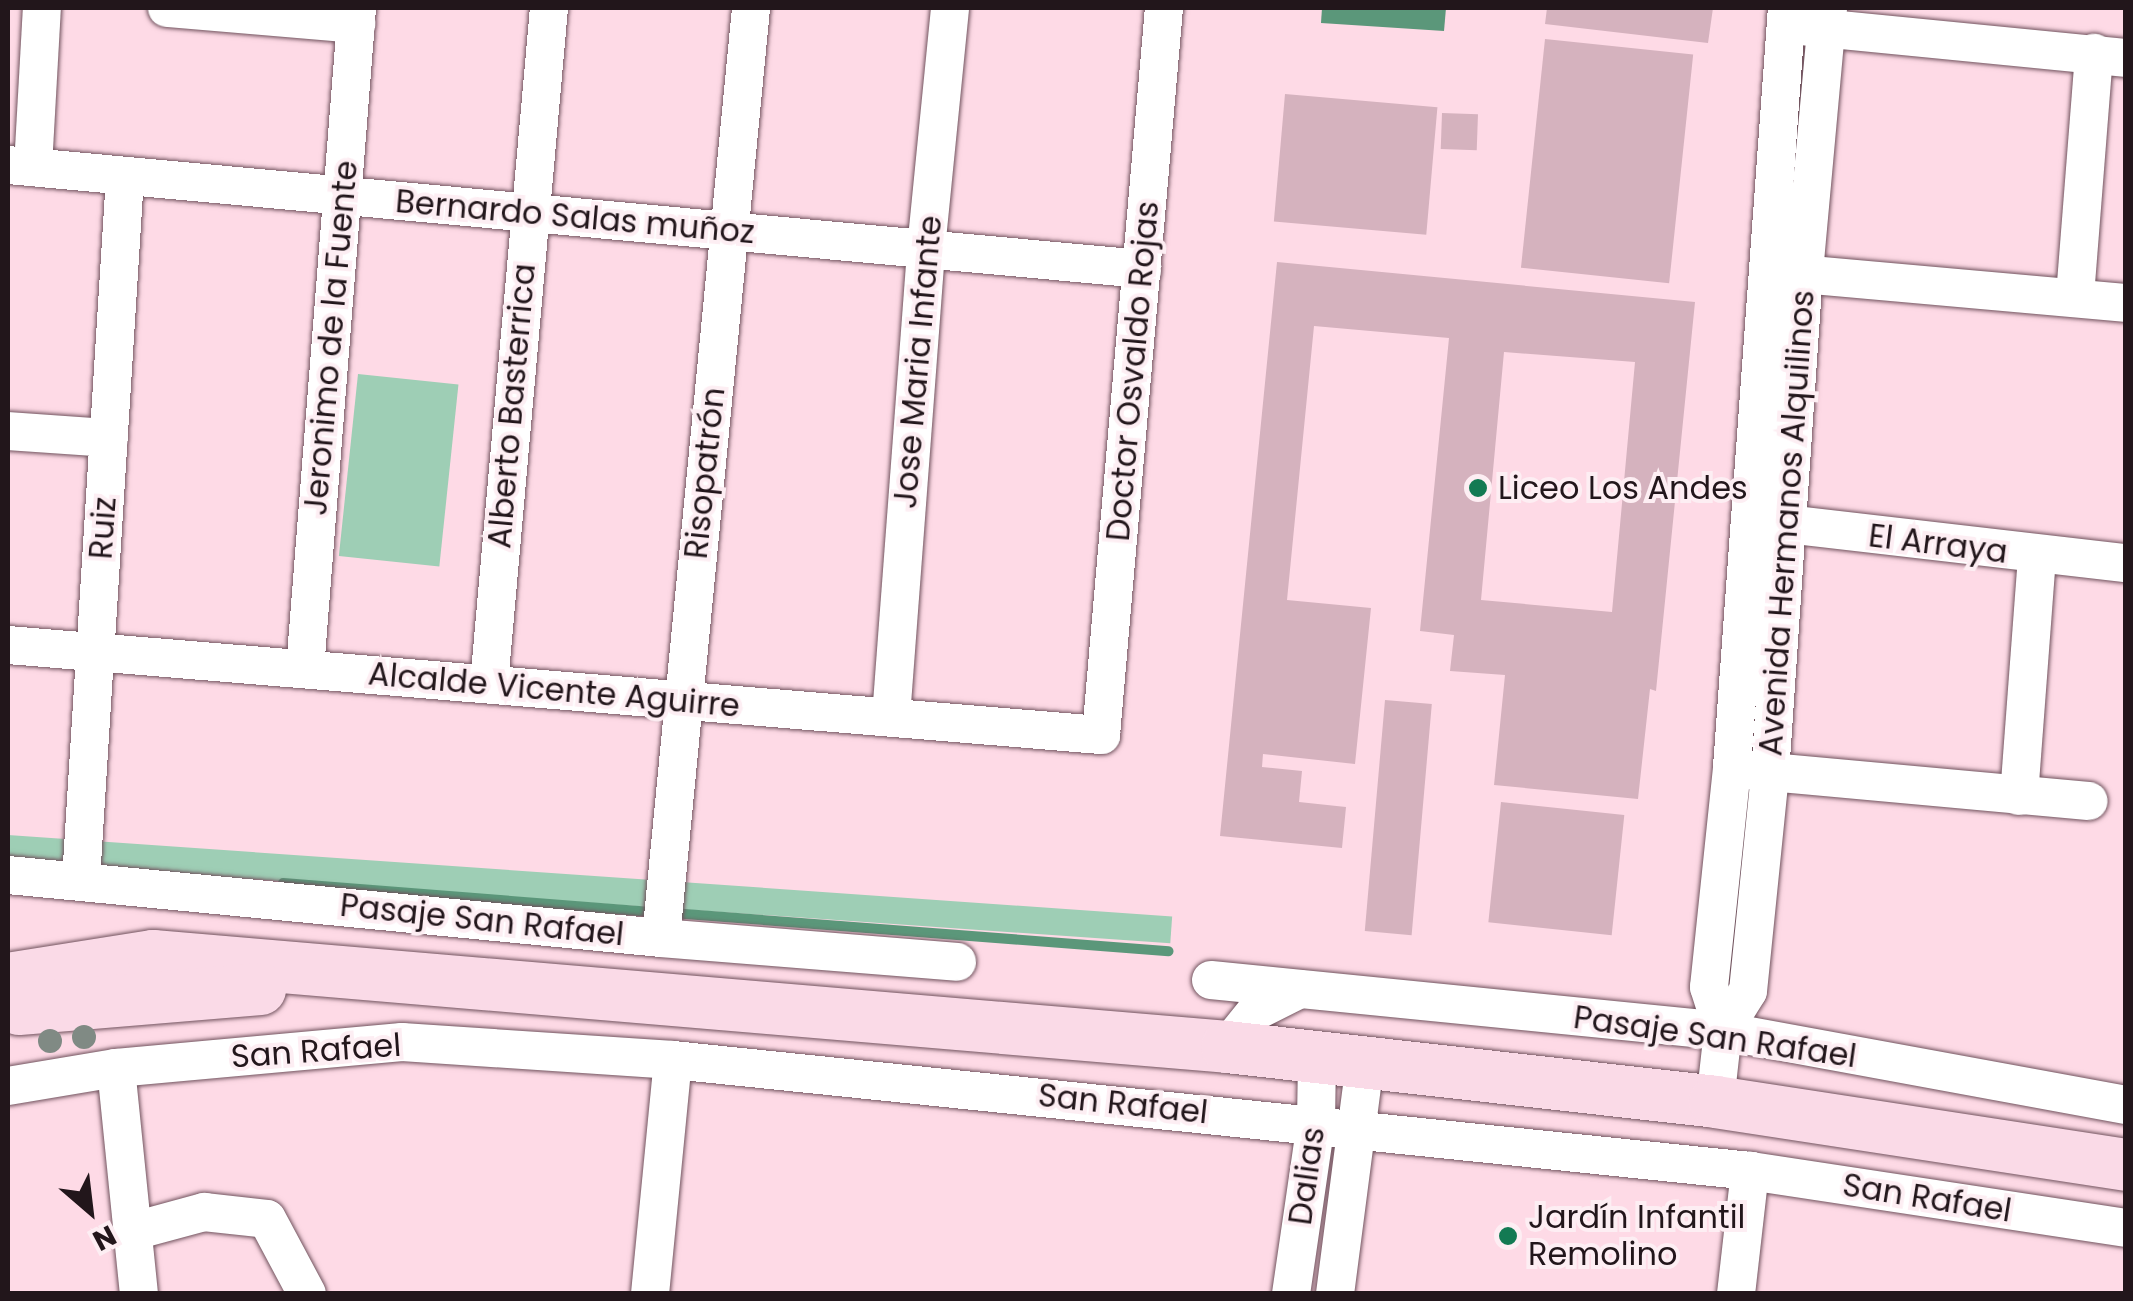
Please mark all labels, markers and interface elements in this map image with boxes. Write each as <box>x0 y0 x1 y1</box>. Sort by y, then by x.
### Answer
street label: Jeronimo de la Fuente <box>296 159 366 517</box>
street label: Bernardo Salas muñoz <box>394 182 756 252</box>
street label: Doctor Osvaldo Rojas <box>1099 199 1167 543</box>
street label: Jose Maria Infante <box>886 214 950 510</box>
street label: Alberto Basterrica <box>480 262 544 550</box>
street label: Avenida Hermanos Alquilinos <box>1752 289 1822 757</box>
street label: Risopatrón <box>677 385 733 561</box>
place label: Liceo Los Andes <box>1498 469 1748 507</box>
marker: Liceo Los Andes <box>1467 477 1489 499</box>
street label: Ruiz <box>82 496 124 560</box>
street label: El Arraya <box>1866 516 2010 572</box>
street label: Alcalde Vicente Aguirre <box>367 655 741 725</box>
street label: Pasaje San Rafael <box>338 886 626 954</box>
street label: Pasaje San Rafael <box>1571 998 1859 1076</box>
street label: San Rafael <box>230 1026 402 1076</box>
street label: San Rafael <box>1036 1076 1210 1132</box>
street label: Dalias <box>1281 1125 1333 1227</box>
north arrow <box>40 1161 140 1261</box>
street label: San Rafael <box>1840 1166 2014 1230</box>
place label: Jardín Infantil Remolino <box>1528 1199 1745 1274</box>
text: N <box>86 1216 123 1260</box>
marker: Jardín Infantil Remolino <box>1497 1225 1519 1247</box>

